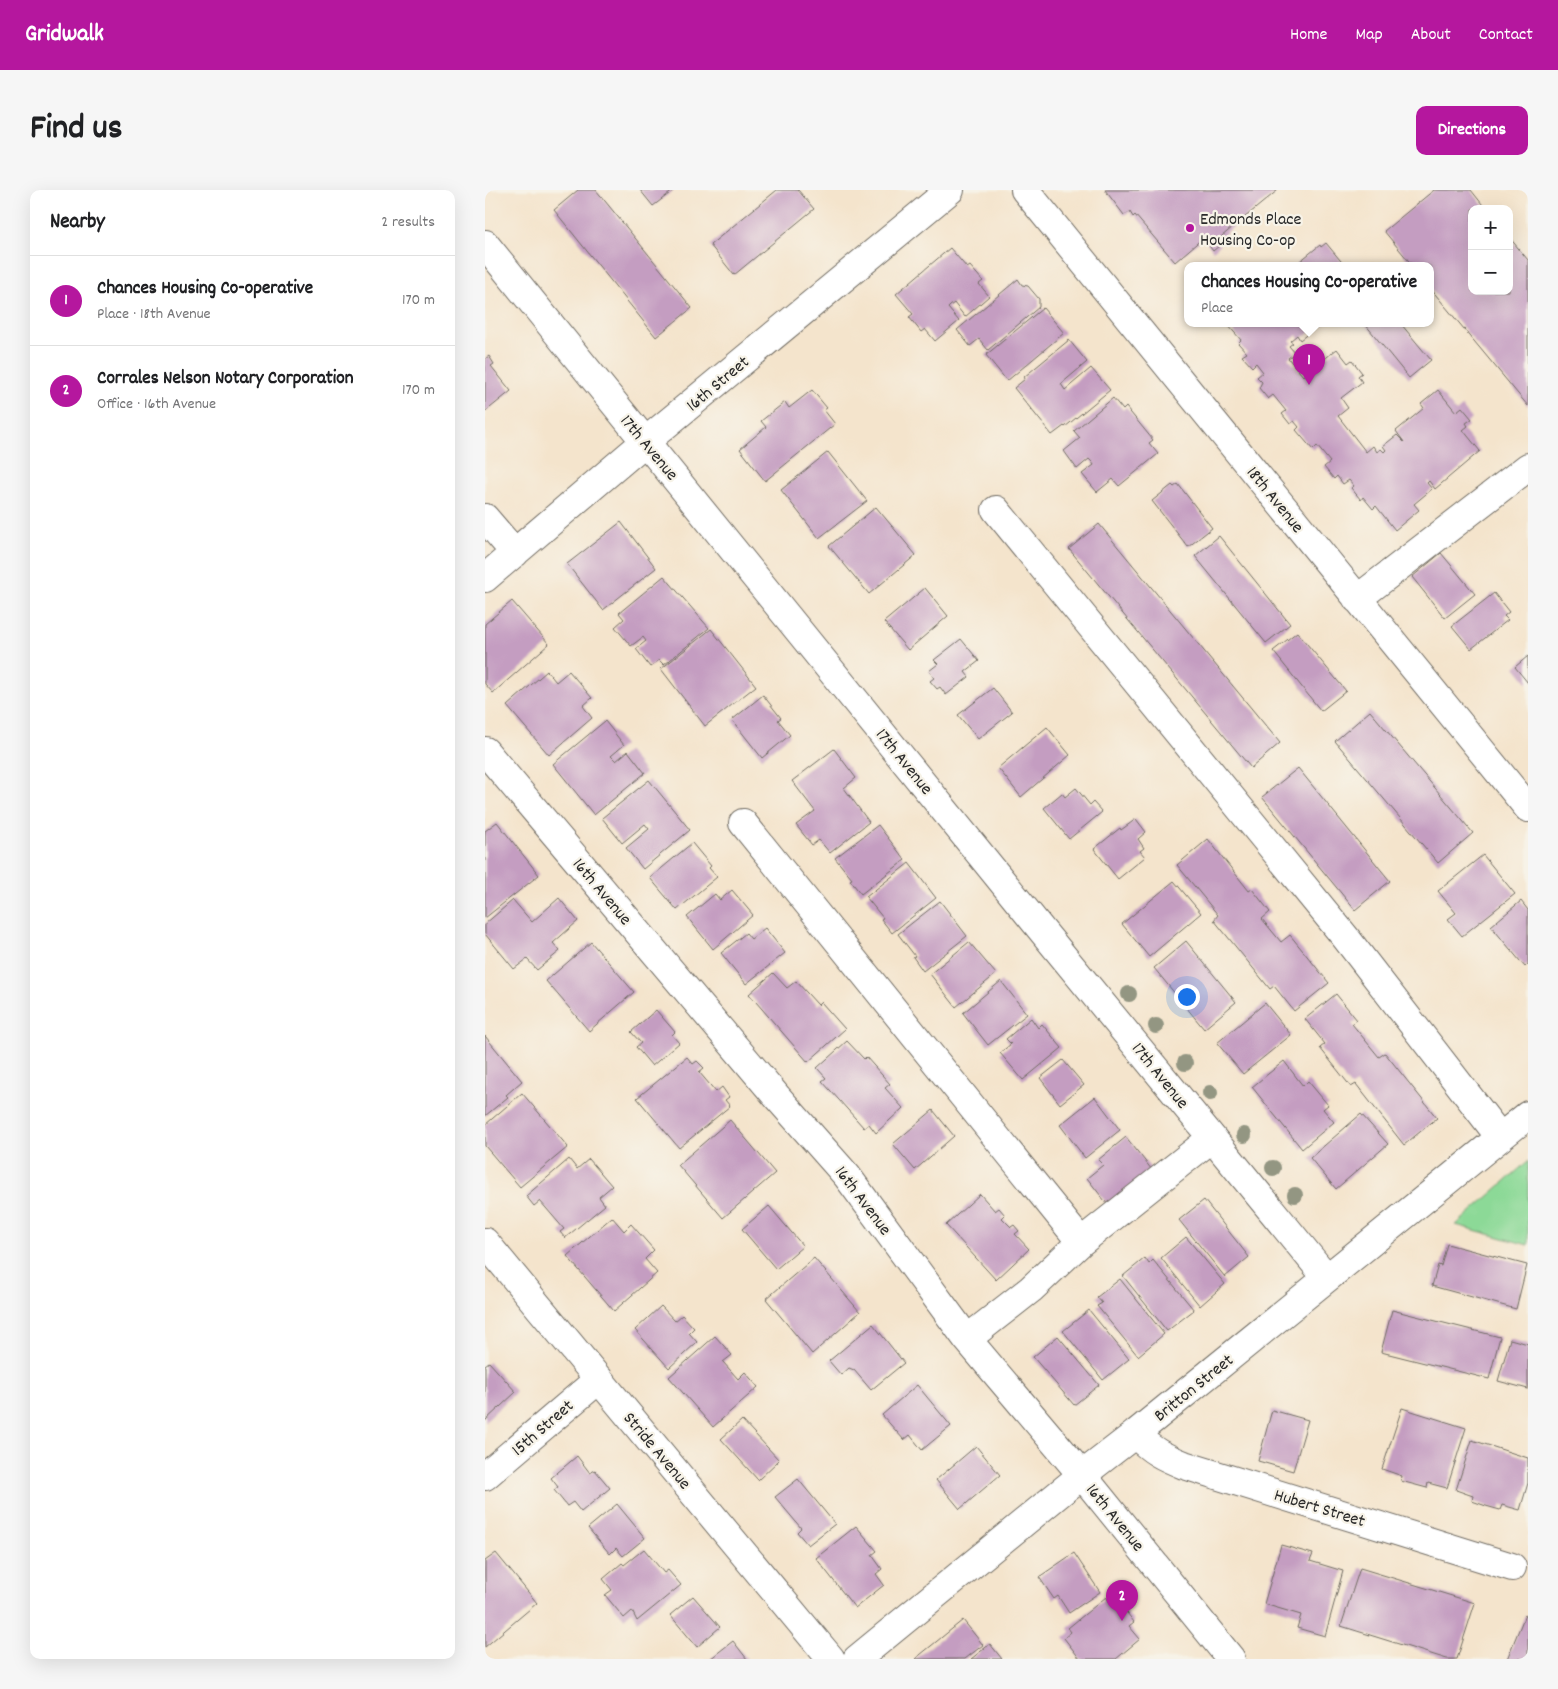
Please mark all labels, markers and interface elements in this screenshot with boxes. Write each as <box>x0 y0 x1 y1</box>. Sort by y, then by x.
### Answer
text: Gridwalk <box>25 18 104 52</box>
text: Home <box>1290 23 1327 48</box>
text: Map <box>1355 23 1383 48</box>
text: About <box>1411 23 1451 48</box>
text: Contact <box>1479 23 1533 48</box>
text: Find us <box>30 105 122 155</box>
button: Directions <box>1416 106 1528 155</box>
map controls <box>1468 205 1513 295</box>
button: + <box>1468 205 1513 250</box>
text: Nearby <box>50 208 105 238</box>
place label: Edmonds Place Housing Co-op <box>1200 208 1302 254</box>
text: 2 results <box>381 211 435 234</box>
marker: Edmonds Place Housing Co-op <box>1184 222 1196 234</box>
button: − <box>1468 250 1513 295</box>
popup <box>1184 262 1434 327</box>
text: Chances Housing Co-operative <box>1201 270 1417 297</box>
text: Chances Housing Co-operative <box>97 276 313 303</box>
text: 1 <box>64 289 68 312</box>
text: 170 m <box>402 289 435 312</box>
text: Place <box>1201 297 1233 320</box>
text: Place · 18th Avenue <box>97 303 211 326</box>
pin: 1 <box>1293 344 1325 385</box>
street label: 16th Street <box>682 351 756 419</box>
text: Corrales Nelson Notary Corporation <box>97 366 354 393</box>
text: 2 <box>63 379 70 402</box>
text: 170 m <box>402 379 435 402</box>
text: Office · 16th Avenue <box>97 393 216 416</box>
street label: 17th Avenue <box>613 410 683 487</box>
street label: 18th Avenue <box>1239 462 1309 539</box>
street label: 17th Avenue <box>868 724 938 801</box>
street label: 16th Avenue <box>565 854 637 932</box>
your location <box>1174 984 1200 1010</box>
street label: 17th Avenue <box>1124 1038 1194 1115</box>
street label: 16th Avenue <box>828 1162 896 1241</box>
street label: Britton Street <box>1149 1349 1240 1429</box>
street label: 15th Street <box>507 1395 580 1463</box>
street label: Stride Avenue <box>616 1407 696 1496</box>
street label: 16th Avenue <box>1079 1479 1149 1558</box>
street label: Hubert Street <box>1271 1484 1368 1535</box>
pin: 2 <box>1106 1580 1138 1621</box>

